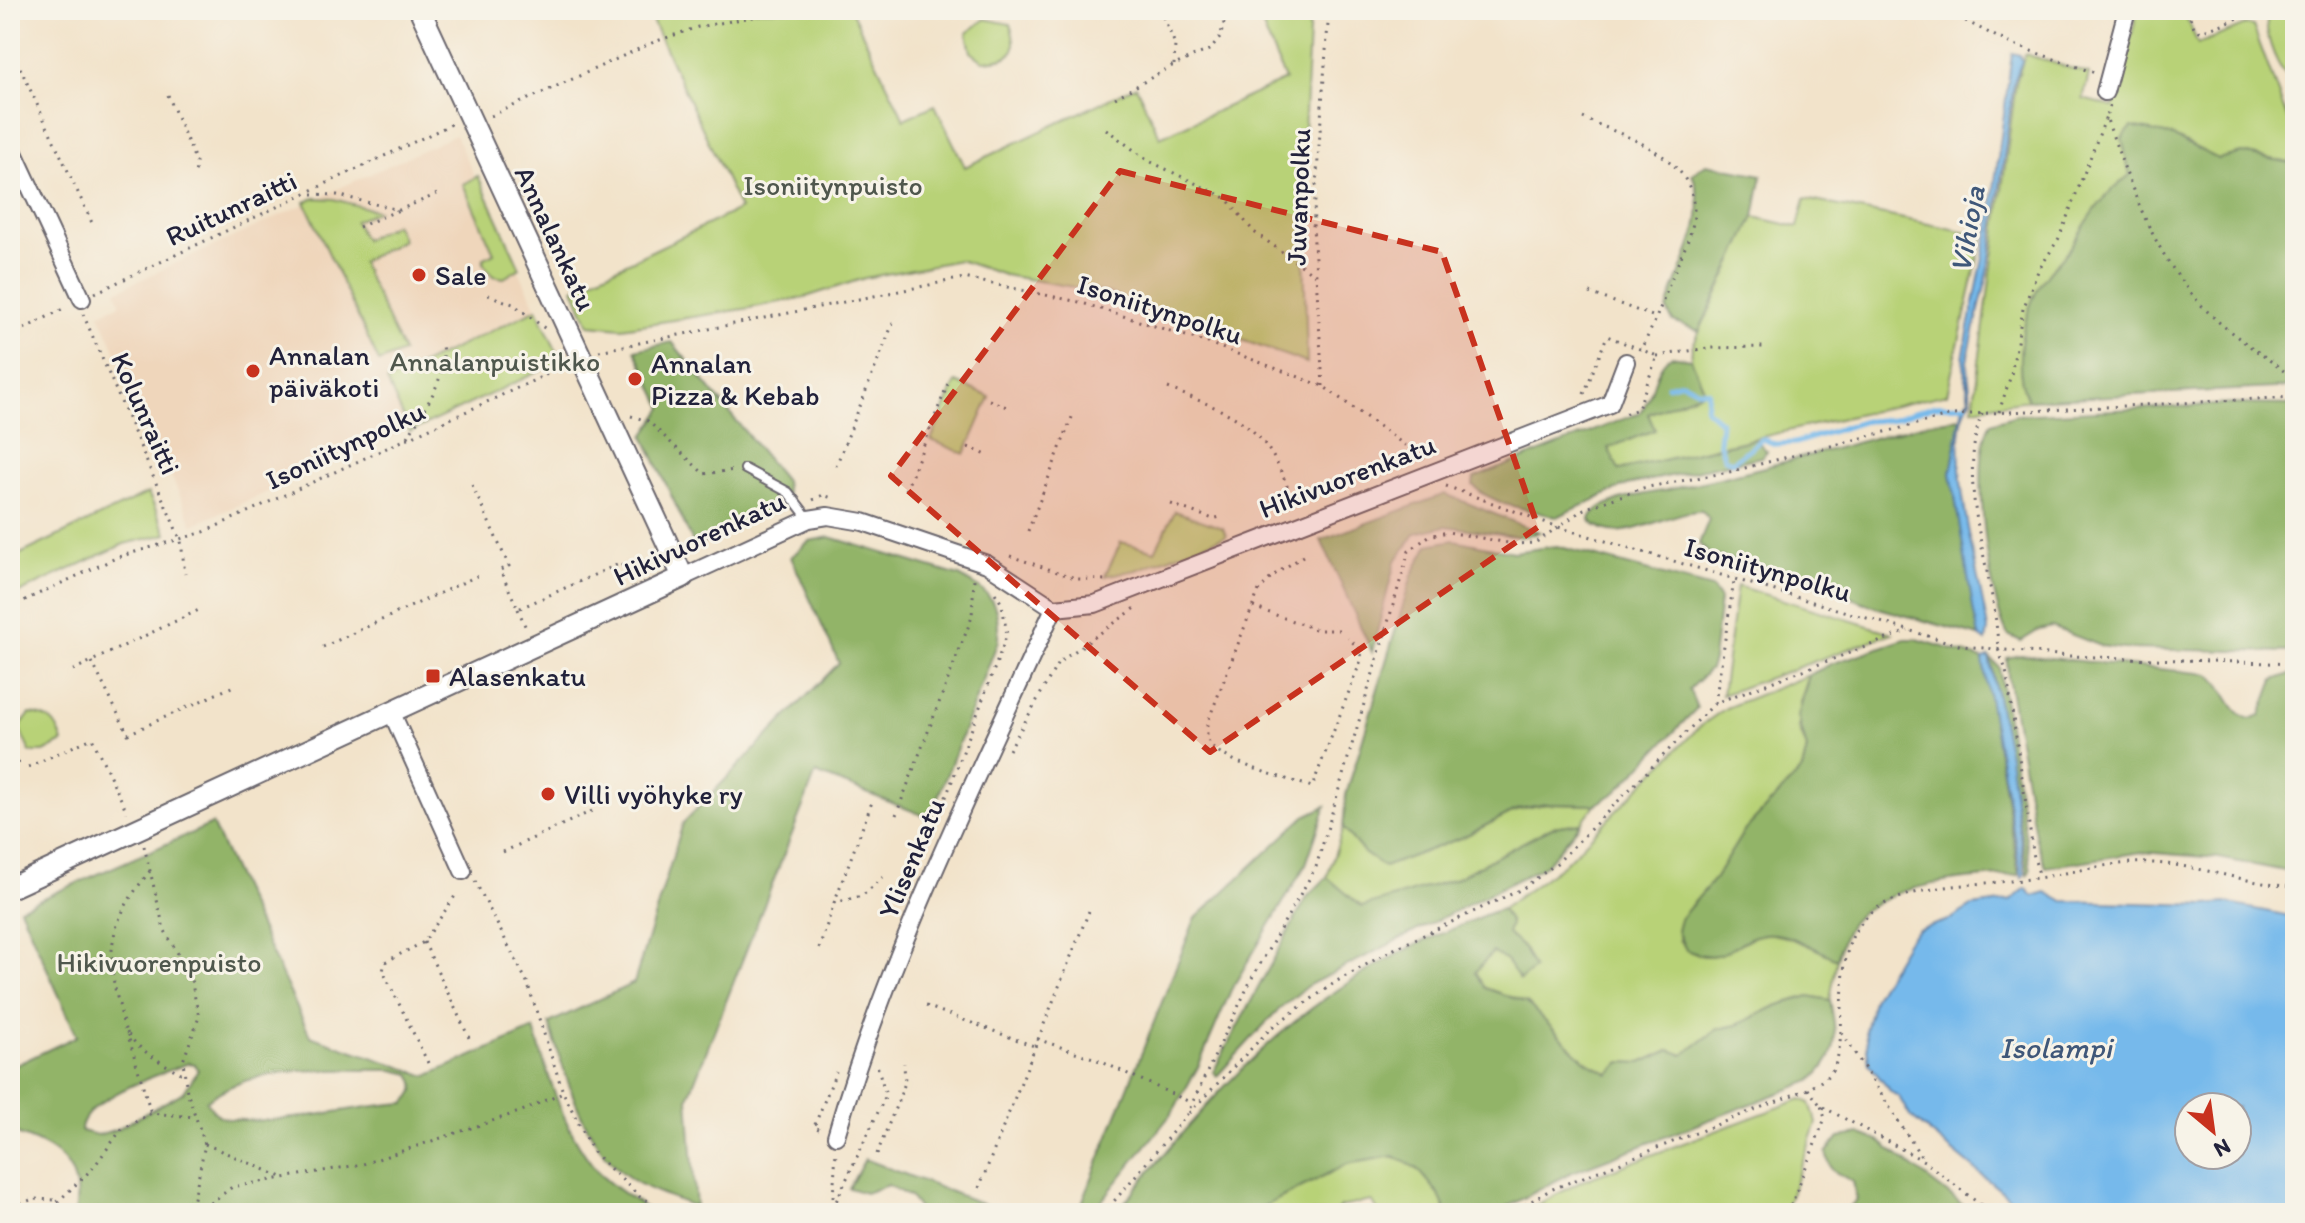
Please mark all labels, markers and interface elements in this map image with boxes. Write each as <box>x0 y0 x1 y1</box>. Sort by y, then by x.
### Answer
street label: Juvanpolku <box>1279 128 1317 266</box>
street label: Annalankatu <box>508 160 604 316</box>
street label: Ruitunraitti <box>160 163 302 253</box>
park label: Isoniitynpuisto <box>743 168 923 202</box>
water label: Vihioja <box>1941 182 1993 275</box>
place label: Sale <box>435 258 487 292</box>
marker: Sale <box>410 266 428 284</box>
street label: Isoniitynpolku <box>1073 266 1247 352</box>
place label: Annalan päiväkoti <box>269 338 379 404</box>
park label: Annalanpuistikko <box>390 344 600 378</box>
place label: Annalan Pizza & Kebab <box>651 346 819 412</box>
street label: Kolunraitti <box>104 347 188 479</box>
marker: Annalan päiväkoti <box>244 362 262 380</box>
marker: Annalan Pizza & Kebab <box>626 370 644 388</box>
street label: Isoniitynpolku <box>260 393 430 497</box>
street label: Hikivuorenkatu <box>1254 427 1440 525</box>
street label: Hikivuorenkatu <box>607 483 791 593</box>
street label: Isoniitynpolku <box>1681 529 1855 609</box>
place label: Alasenkatu <box>449 659 586 693</box>
marker: Alasenkatu <box>424 667 442 685</box>
place label: Villi vyöhyke ry <box>564 777 743 811</box>
marker: Villi vyöhyke ry <box>539 785 557 803</box>
street label: Ylisenkatu <box>870 793 952 923</box>
park label: Hikivuorenpuisto <box>56 945 262 979</box>
water label: Isolampi <box>2000 1029 2115 1066</box>
north arrow <box>2173 1091 2253 1171</box>
text: N <box>2209 1133 2235 1163</box>

